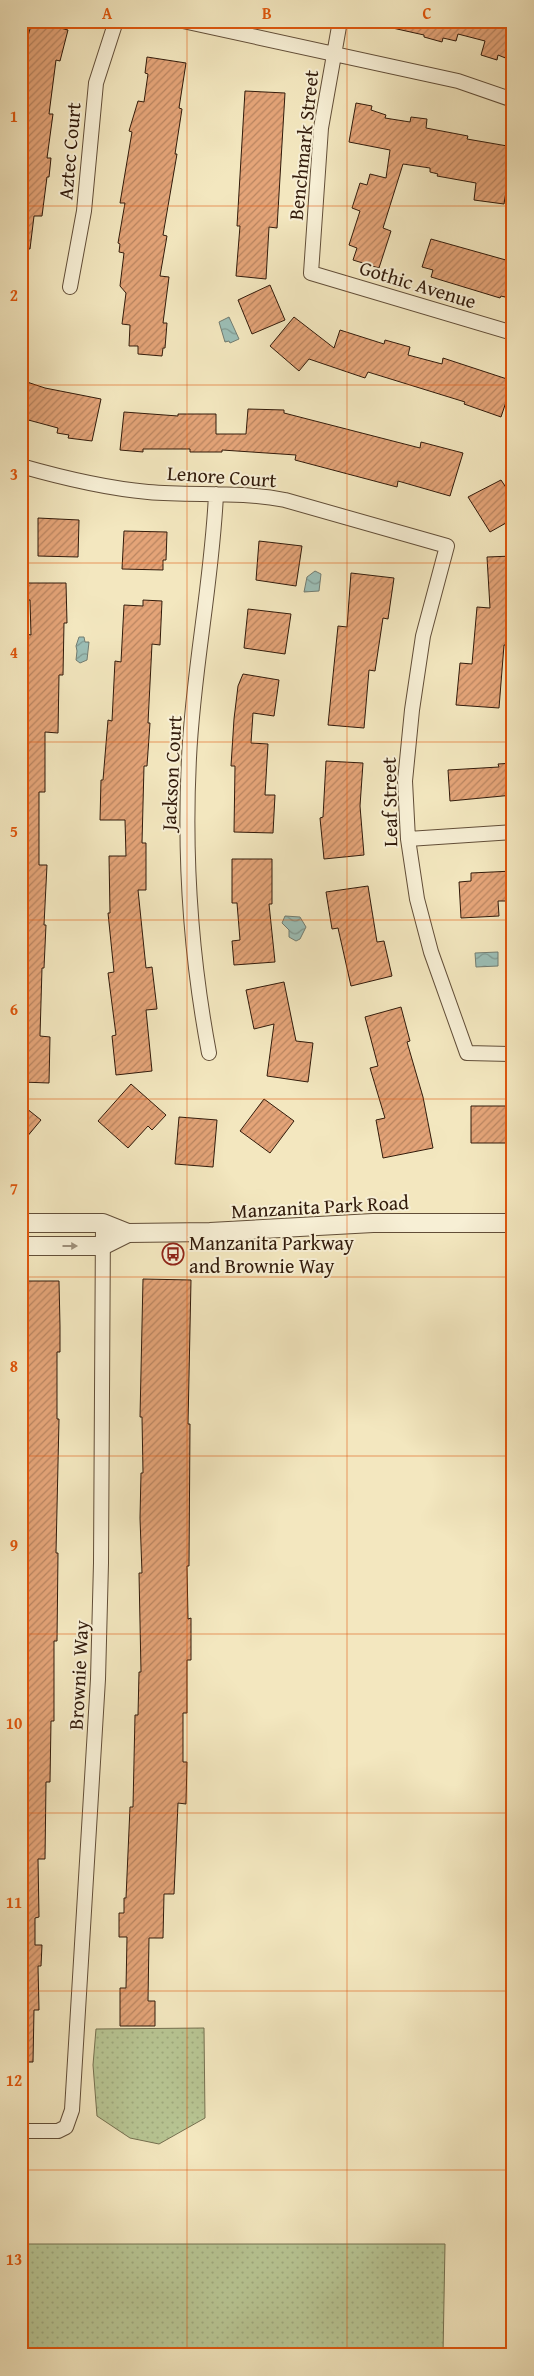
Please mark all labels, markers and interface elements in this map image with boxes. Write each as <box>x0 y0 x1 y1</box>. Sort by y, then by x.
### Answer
text: A <box>102 1 113 25</box>
text: B <box>262 1 272 25</box>
text: C <box>422 1 432 25</box>
street label: Benchmark Street <box>281 68 325 222</box>
street label: Aztec Court <box>50 101 88 201</box>
text: 1 <box>10 104 18 128</box>
street label: Gothic Avenue <box>356 252 480 316</box>
text: 2 <box>10 283 18 307</box>
street label: Lenore Court <box>166 458 278 494</box>
text: 3 <box>10 462 18 486</box>
text: 4 <box>10 640 18 664</box>
street label: Jackson Court <box>153 715 189 834</box>
street label: Leaf Street <box>374 757 404 847</box>
text: 5 <box>10 819 18 843</box>
text: 6 <box>10 997 18 1021</box>
text: 7 <box>10 1176 18 1200</box>
street label: Manzanita Park Road <box>230 1187 410 1225</box>
place label: Manzanita Parkway and Brownie Way <box>189 1228 354 1280</box>
one-way arrow <box>62 1242 78 1250</box>
bus stop icon: Manzanita Parkway and Brownie Way <box>161 1242 185 1266</box>
text: 8 <box>10 1354 18 1378</box>
text: 9 <box>10 1533 18 1557</box>
street label: Brownie Way <box>61 1619 95 1731</box>
text: 10 <box>6 1711 22 1735</box>
text: 11 <box>6 1890 22 1914</box>
text: 12 <box>6 2068 22 2092</box>
text: 13 <box>6 2247 22 2271</box>

